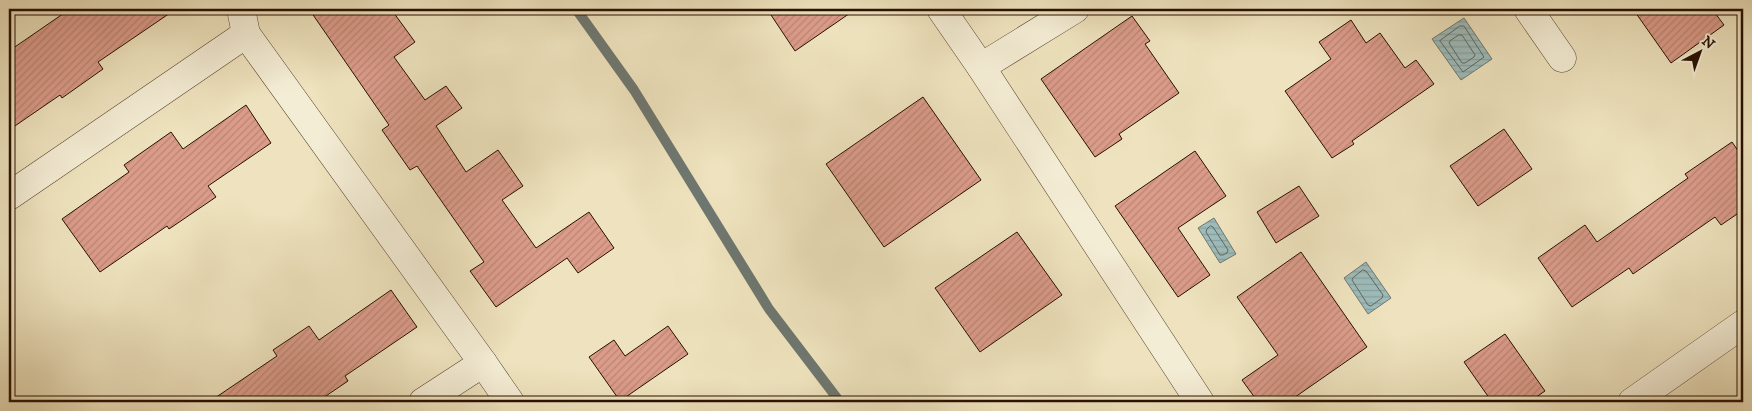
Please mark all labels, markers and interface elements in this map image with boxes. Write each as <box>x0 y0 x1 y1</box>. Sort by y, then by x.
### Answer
north arrow <box>1674 28 1724 78</box>
text: N <box>1698 32 1718 54</box>

